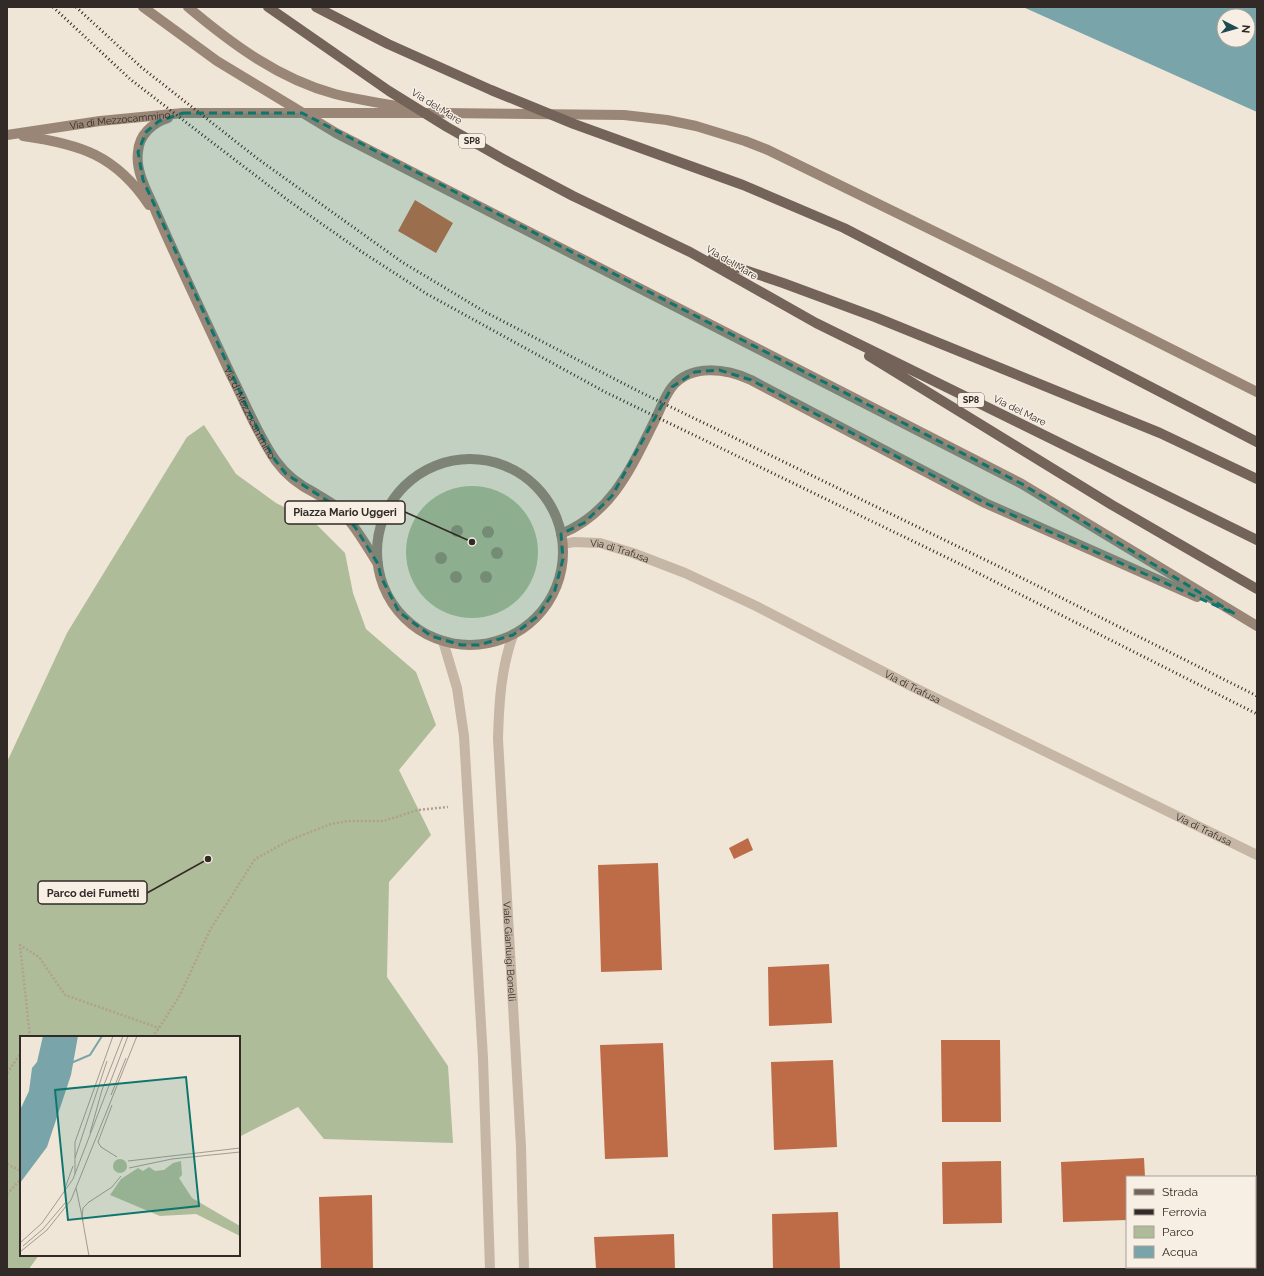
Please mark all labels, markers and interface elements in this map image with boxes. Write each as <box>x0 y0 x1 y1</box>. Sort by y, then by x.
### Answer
north arrow <box>1216 8 1256 48</box>
text: N <box>1239 24 1252 34</box>
street label: Via del Mare <box>409 87 464 126</box>
street label: Via di Mezzocammino <box>69 109 171 132</box>
road number: SP8 <box>459 134 485 148</box>
street label: Via del Mare <box>704 243 759 282</box>
street label: Via di Mezzocammino <box>222 365 278 461</box>
road number: SP8 <box>958 393 984 407</box>
street label: Via del Mare <box>992 393 1048 428</box>
callout: Piazza Mario Uggeri <box>285 501 405 524</box>
text: Piazza Mario Uggeri <box>293 506 397 519</box>
street label: Via di Trafusa <box>590 538 651 565</box>
street label: Via di Trafusa <box>883 668 942 706</box>
street label: Via di Trafusa <box>1174 811 1234 848</box>
callout: Parco dei Fumetti <box>38 881 147 904</box>
text: Parco dei Fumetti <box>47 887 140 900</box>
street label: Viale Gianluigi Bonelli <box>501 901 518 1001</box>
inset map <box>20 1036 240 1256</box>
legend <box>1126 1176 1256 1268</box>
text: Strada <box>1162 1185 1198 1199</box>
text: Ferrovia <box>1162 1205 1206 1219</box>
text: Parco <box>1162 1225 1194 1239</box>
text: Acqua <box>1162 1245 1198 1259</box>

